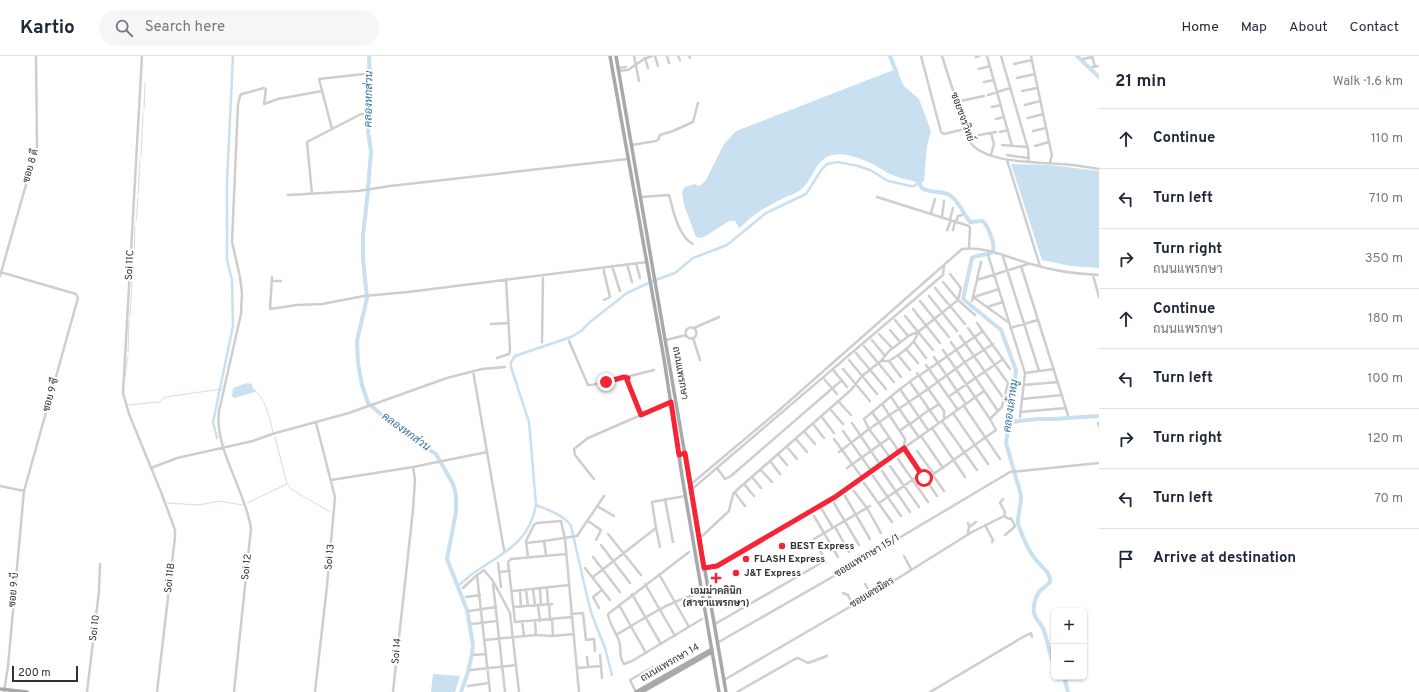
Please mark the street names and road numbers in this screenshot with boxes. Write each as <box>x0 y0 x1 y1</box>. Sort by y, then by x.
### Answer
street label: ซอยขจรวิทย์ <box>947 90 979 143</box>
street label: ซอย 8 ดี <box>19 147 42 184</box>
street label: Soi 11C <box>123 250 137 280</box>
street label: ถนนแพรกษา <box>669 345 691 401</box>
street label: ซอย 9 ซี <box>39 376 62 413</box>
street label: ซอยแพรกษา 15/1 <box>832 531 902 581</box>
street label: Soi 13 <box>322 543 338 571</box>
street label: Soi 12 <box>239 553 255 581</box>
street label: Soi 11B <box>162 562 178 594</box>
street label: ซอย 9 บี <box>5 572 22 608</box>
street label: ซอยเดชมิตร <box>847 575 897 611</box>
street label: Soi 10 <box>87 614 103 642</box>
street label: Soi 14 <box>389 637 405 665</box>
street label: ถนนแพรกษา 14 <box>638 641 702 685</box>

